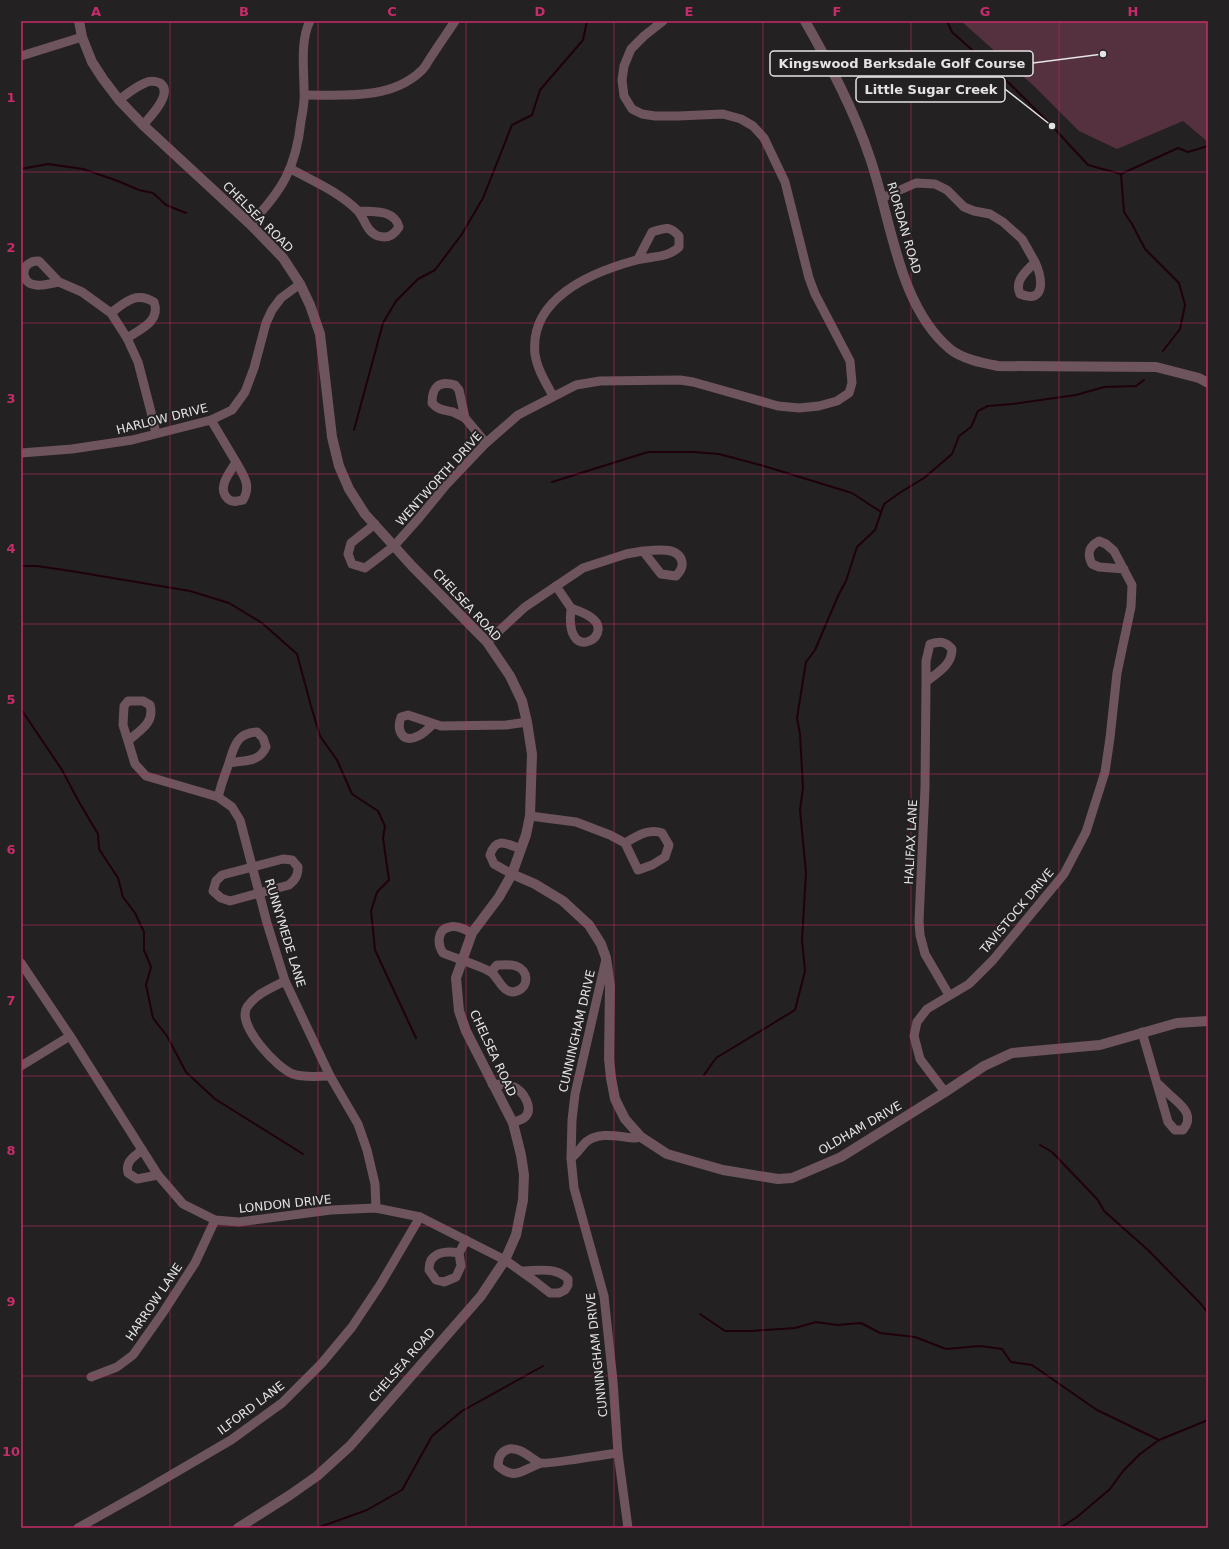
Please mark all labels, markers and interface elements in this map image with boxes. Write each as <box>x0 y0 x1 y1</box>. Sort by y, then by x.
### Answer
text: A <box>91 4 101 19</box>
text: B <box>239 4 249 19</box>
text: C <box>387 4 397 19</box>
text: D <box>535 4 546 19</box>
text: E <box>685 4 693 19</box>
text: F <box>833 4 841 19</box>
text: G <box>980 4 990 19</box>
text: H <box>1128 4 1138 19</box>
callout: Kingswood Berksdale Golf Course <box>770 51 1033 76</box>
text: Kingswood Berksdale Golf Course <box>779 56 1026 71</box>
callout: Little Sugar Creek <box>856 77 1005 102</box>
text: Little Sugar Creek <box>865 82 998 97</box>
text: 1 <box>6 90 16 105</box>
street label: CHELSEA ROAD <box>220 179 296 255</box>
street label: RIORDAN ROAD <box>884 181 924 275</box>
text: 2 <box>6 240 16 255</box>
text: 3 <box>6 391 16 406</box>
street label: HARLOW DRIVE <box>115 401 209 437</box>
street label: WENTWORTH DRIVE <box>393 429 485 529</box>
text: 4 <box>6 541 16 556</box>
street label: CHELSEA ROAD <box>430 566 504 644</box>
text: 5 <box>6 692 16 707</box>
street label: HALIFAX LANE <box>902 799 920 885</box>
text: 6 <box>6 842 16 857</box>
street label: TAVISTOCK DRIVE <box>977 866 1057 957</box>
street label: RUNNYMEDE LANE <box>262 877 308 989</box>
street label: CUNNINGHAM DRIVE <box>556 968 598 1094</box>
text: 7 <box>6 993 16 1008</box>
street label: CHELSEA ROAD <box>467 1007 519 1099</box>
street label: OLDHAM DRIVE <box>816 1099 904 1157</box>
text: 8 <box>6 1143 16 1158</box>
street label: LONDON DRIVE <box>238 1192 332 1216</box>
street label: HARROW LANE <box>123 1260 185 1344</box>
street label: CUNNINGHAM DRIVE <box>583 1292 611 1418</box>
text: 9 <box>6 1294 16 1309</box>
street label: CHELSEA ROAD <box>366 1325 438 1405</box>
street label: ILFORD LANE <box>215 1378 287 1438</box>
text: 10 <box>2 1444 20 1459</box>

